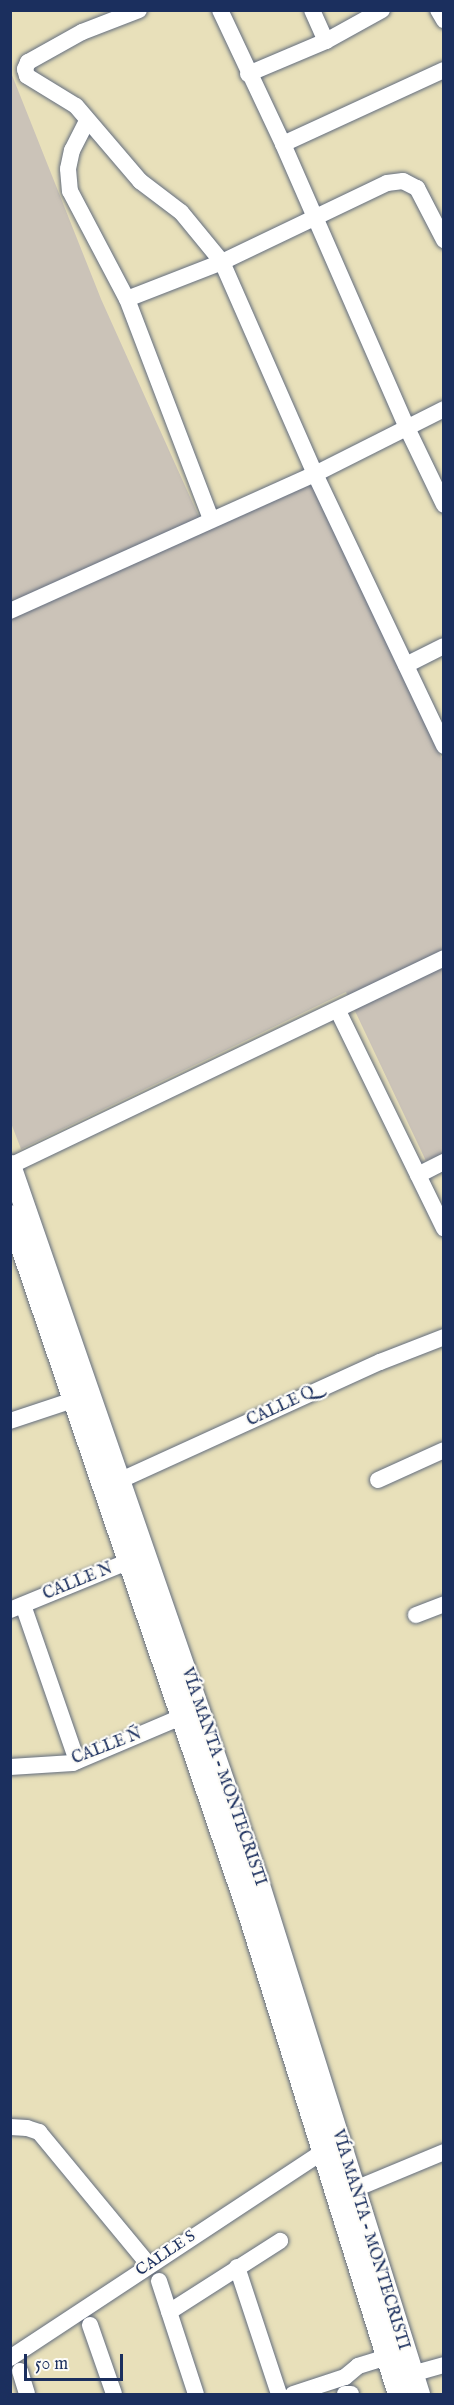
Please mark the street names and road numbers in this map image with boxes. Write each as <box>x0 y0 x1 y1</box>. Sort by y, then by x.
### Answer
street label: CALLE Q <box>244 1383 318 1431</box>
street label: CALLE N <box>40 1559 116 1605</box>
street label: VÍA MANTA - MONTECRISTI <box>177 1665 269 1889</box>
street label: CALLE Ñ <box>69 1725 145 1769</box>
street label: VÍA MANTA - MONTECRISTI <box>327 2127 413 2353</box>
street label: CALLE S <box>133 2227 199 2281</box>

